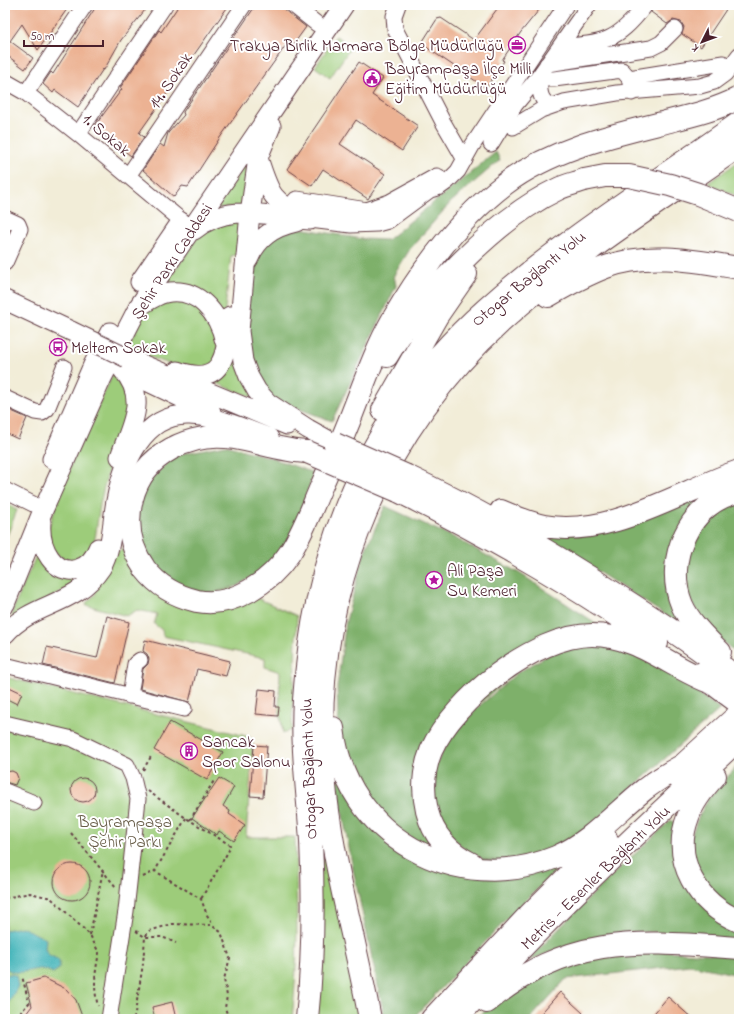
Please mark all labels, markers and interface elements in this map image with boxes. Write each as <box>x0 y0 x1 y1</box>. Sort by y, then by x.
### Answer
scale bar <box>24 22 103 48</box>
north arrow <box>682 22 722 62</box>
text: 50 m <box>30 28 54 46</box>
place label: Trakya Birlik Marmara Bölge Müdürlüğü <box>230 34 504 61</box>
office icon: Trakya Birlik Marmara Bölge Müdürlüğü <box>507 35 527 55</box>
text: K <box>687 40 703 55</box>
street label: 14. Sokak <box>143 47 200 114</box>
place label: Bayrampaşa İlçe Milli Eğitim Müdürlüğü <box>384 57 532 104</box>
public building icon: Bayrampaşa İlçe Milli Eğitim Müdürlüğü <box>362 68 382 88</box>
street label: 1. Sokak <box>76 107 136 163</box>
street label: Şehir Parkı Caddesi <box>125 199 219 325</box>
street label: Otogar Bağlantı Yolu <box>466 225 593 335</box>
place label: Meltem Sokak <box>71 336 166 361</box>
bus stop icon: Meltem Sokak <box>48 337 68 357</box>
place label: Ali Paşa Su Kemeri <box>447 559 517 604</box>
place icon: Ali Paşa Su Kemeri <box>424 570 444 590</box>
street label: Otogar Bağlantı Yolu <box>295 698 326 840</box>
place label: Sancak Spor Salonu <box>202 730 290 775</box>
building icon: Sancak Spor Salonu <box>179 741 199 761</box>
street label: Metris - Esenler Bağlantı Yolu <box>516 800 678 958</box>
park label: Bayrampaşa Şehir Parkı <box>77 810 172 855</box>

